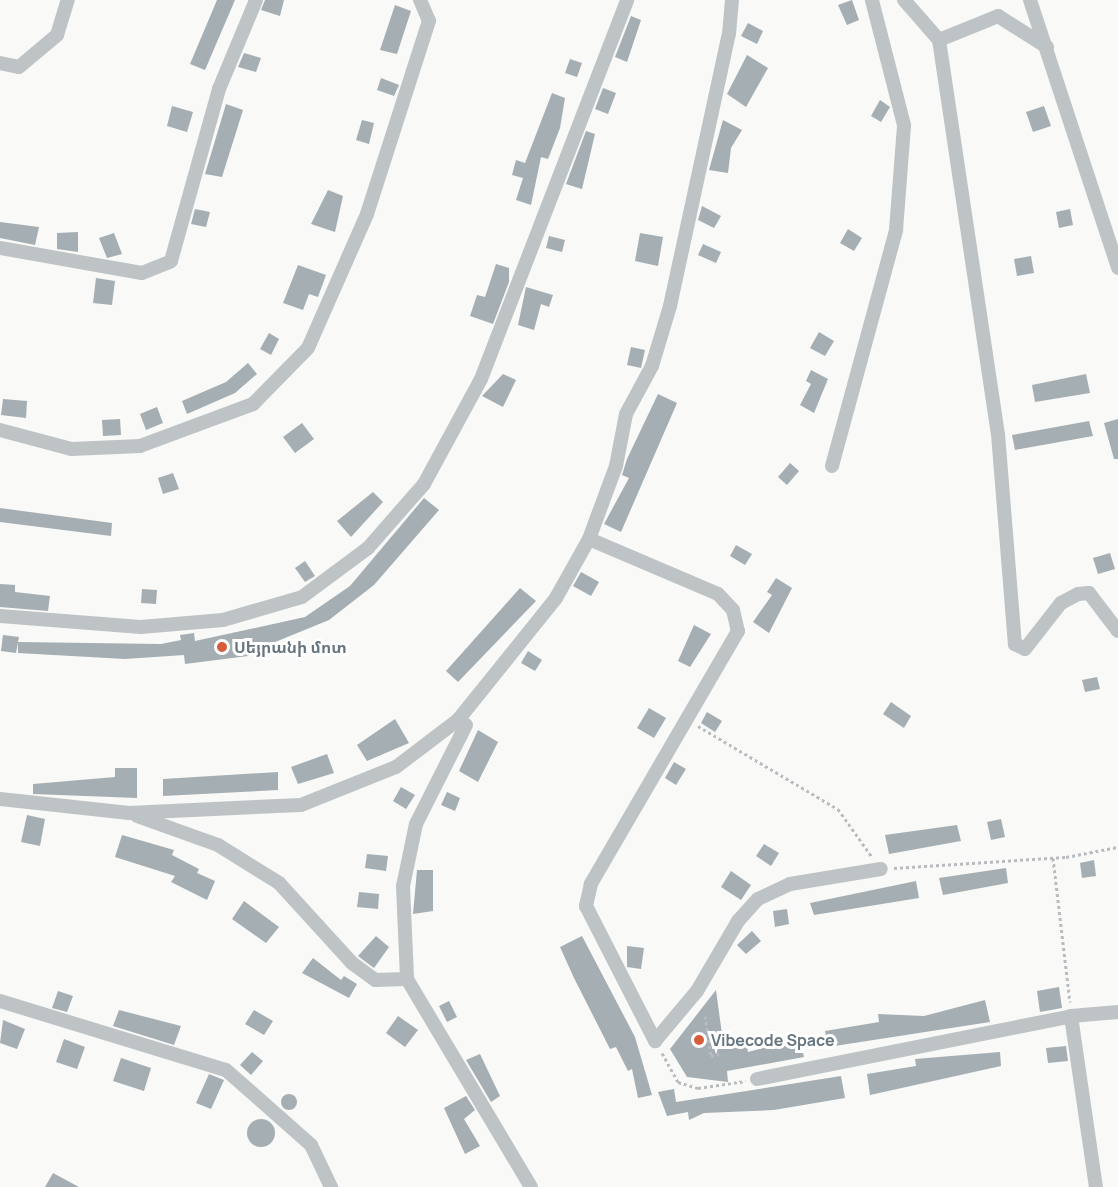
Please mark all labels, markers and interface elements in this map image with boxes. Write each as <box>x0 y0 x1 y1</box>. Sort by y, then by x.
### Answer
place label: Սեյրանի մոտ <box>234 637 347 657</box>
marker: Սեյրանի մոտ <box>215 640 229 654</box>
place label: Vibecode Space <box>711 1030 835 1050</box>
marker: Vibecode Space <box>692 1033 706 1047</box>

